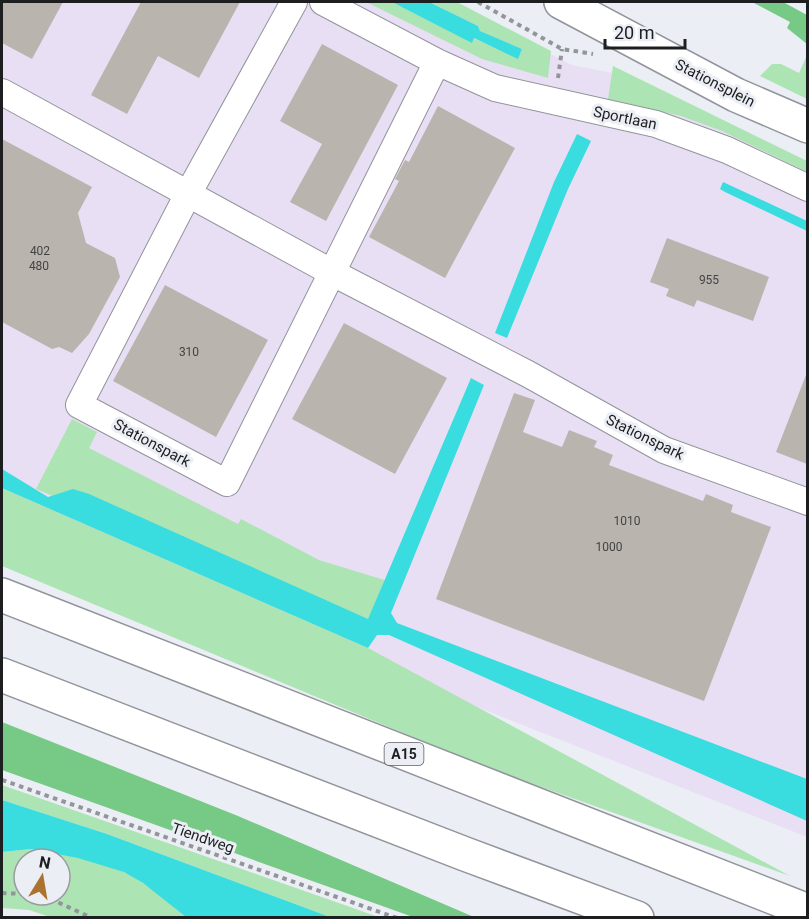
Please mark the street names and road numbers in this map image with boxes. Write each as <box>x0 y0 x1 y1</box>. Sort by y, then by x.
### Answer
street label: Stationsplein <box>672 55 758 111</box>
street label: Sportlaan <box>592 102 658 134</box>
street label: Stationspark <box>603 410 687 464</box>
street label: Stationspark <box>111 415 194 471</box>
road number: A15 <box>384 743 424 765</box>
street label: Tiendweg <box>169 819 237 857</box>

